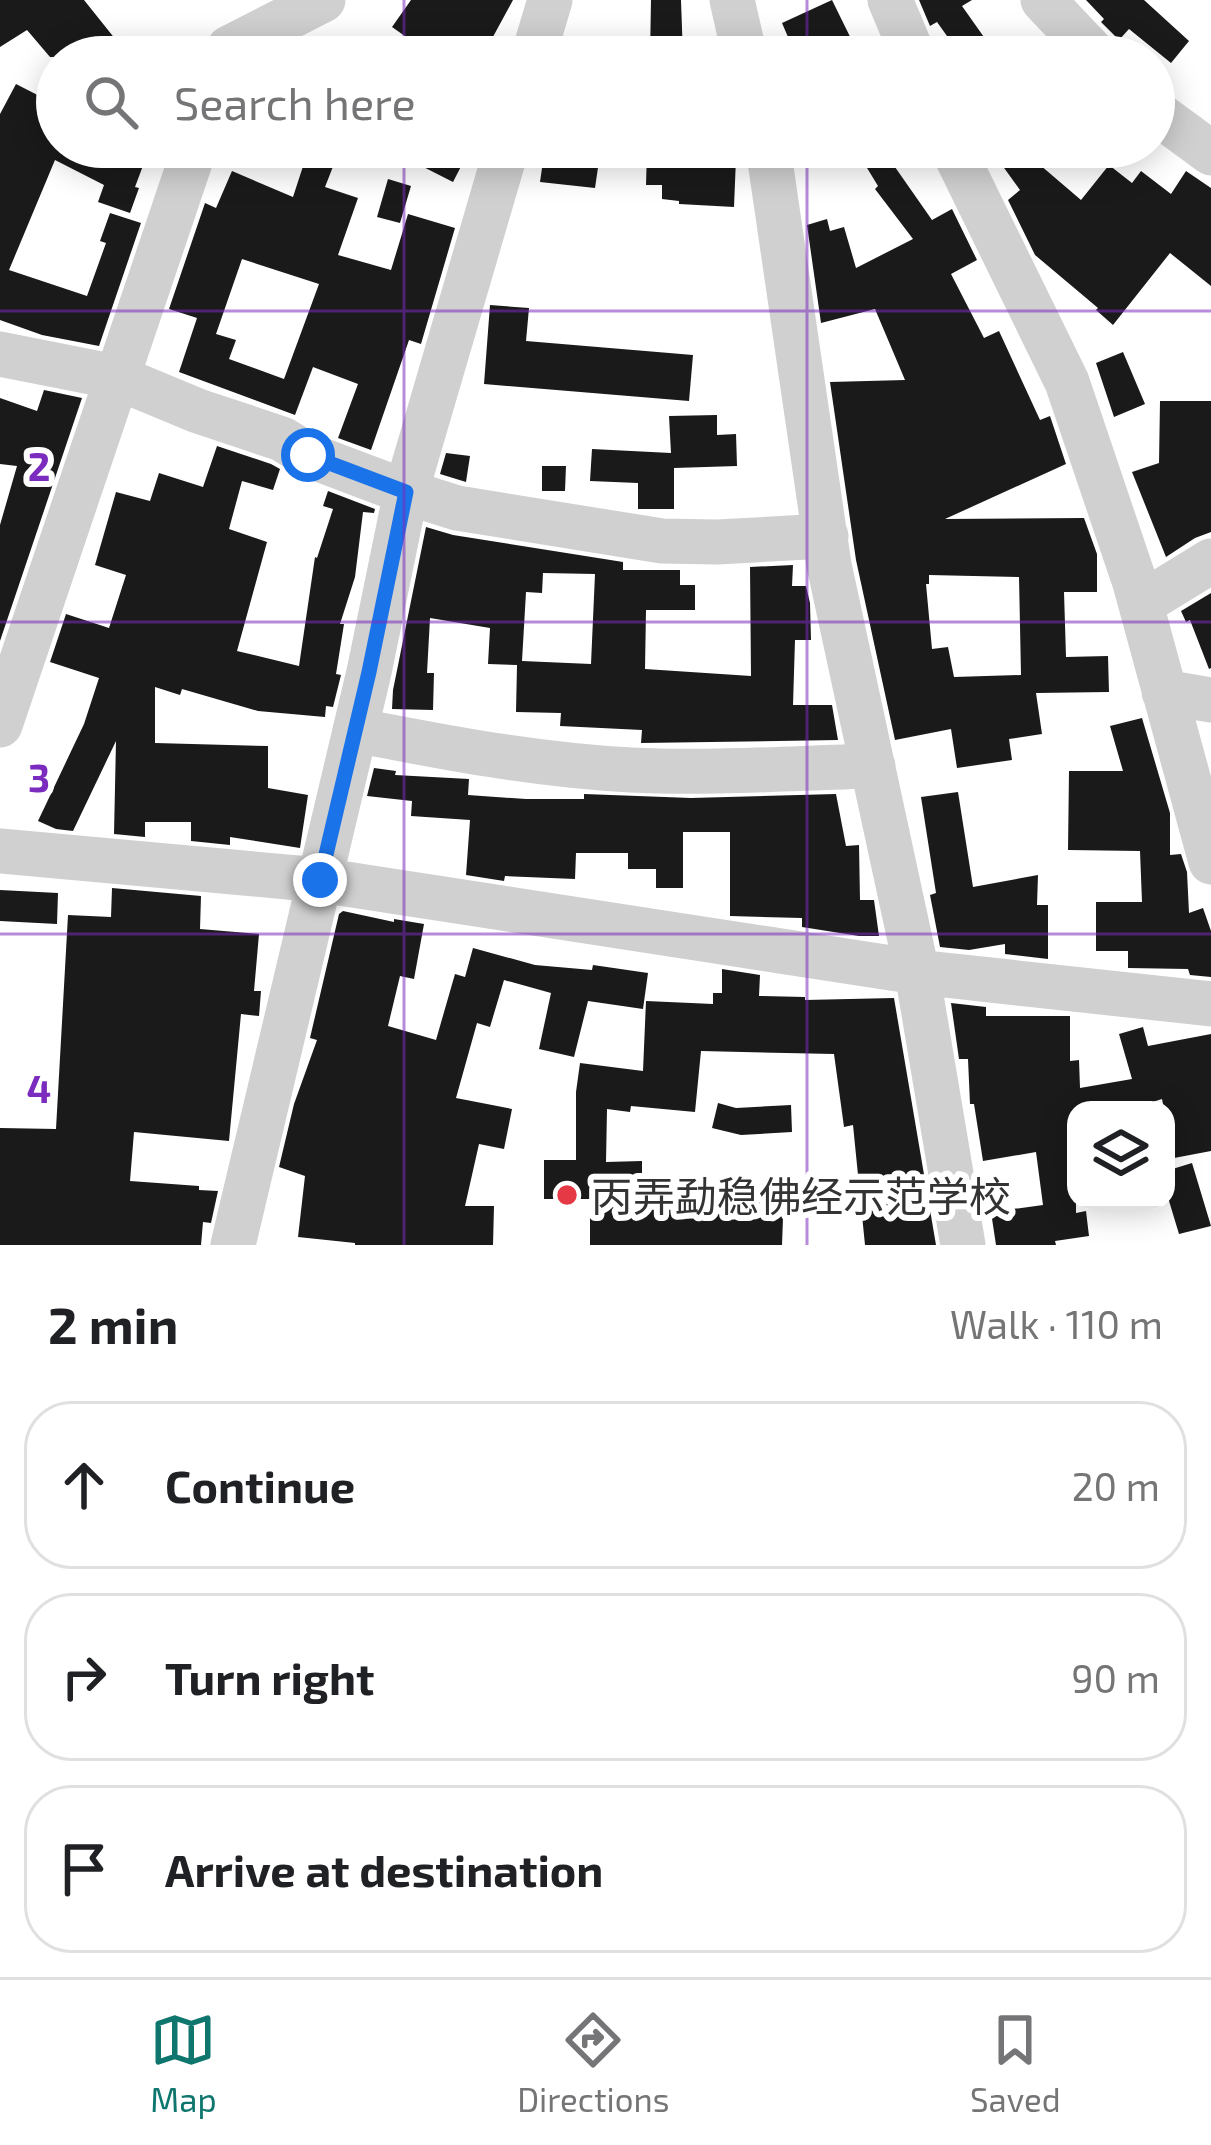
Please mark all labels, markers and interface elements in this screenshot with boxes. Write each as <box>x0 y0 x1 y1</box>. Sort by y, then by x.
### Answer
search box <box>36 36 1175 168</box>
icon: search <box>78 69 144 135</box>
text: Search here <box>174 75 416 129</box>
route start <box>281 428 335 482</box>
text: 2 <box>28 442 50 489</box>
text: 3 <box>28 753 50 800</box>
route end <box>293 853 347 907</box>
text: 4 <box>27 1064 51 1111</box>
map controls <box>1067 1101 1175 1209</box>
button: layers <box>1067 1101 1175 1209</box>
place label: 丙弄勐稳佛经示范学校 <box>591 1170 1011 1220</box>
marker: 丙弄勐稳佛经示范学校 <box>554 1182 580 1208</box>
text: 2 min <box>48 1293 178 1354</box>
text: Walk · 110 m <box>950 1300 1163 1347</box>
icon: ahead <box>51 1452 117 1518</box>
text: Continue <box>165 1458 355 1512</box>
text: 20 m <box>1072 1462 1160 1509</box>
icon: right <box>51 1644 117 1710</box>
text: Turn right <box>165 1650 374 1704</box>
text: 90 m <box>1071 1654 1160 1701</box>
icon: arrive <box>51 1836 117 1902</box>
text: Arrive at destination <box>165 1842 603 1896</box>
tab: Map <box>150 2007 217 2119</box>
tab: Directions <box>517 2007 669 2119</box>
tab: Saved <box>970 2007 1061 2119</box>

